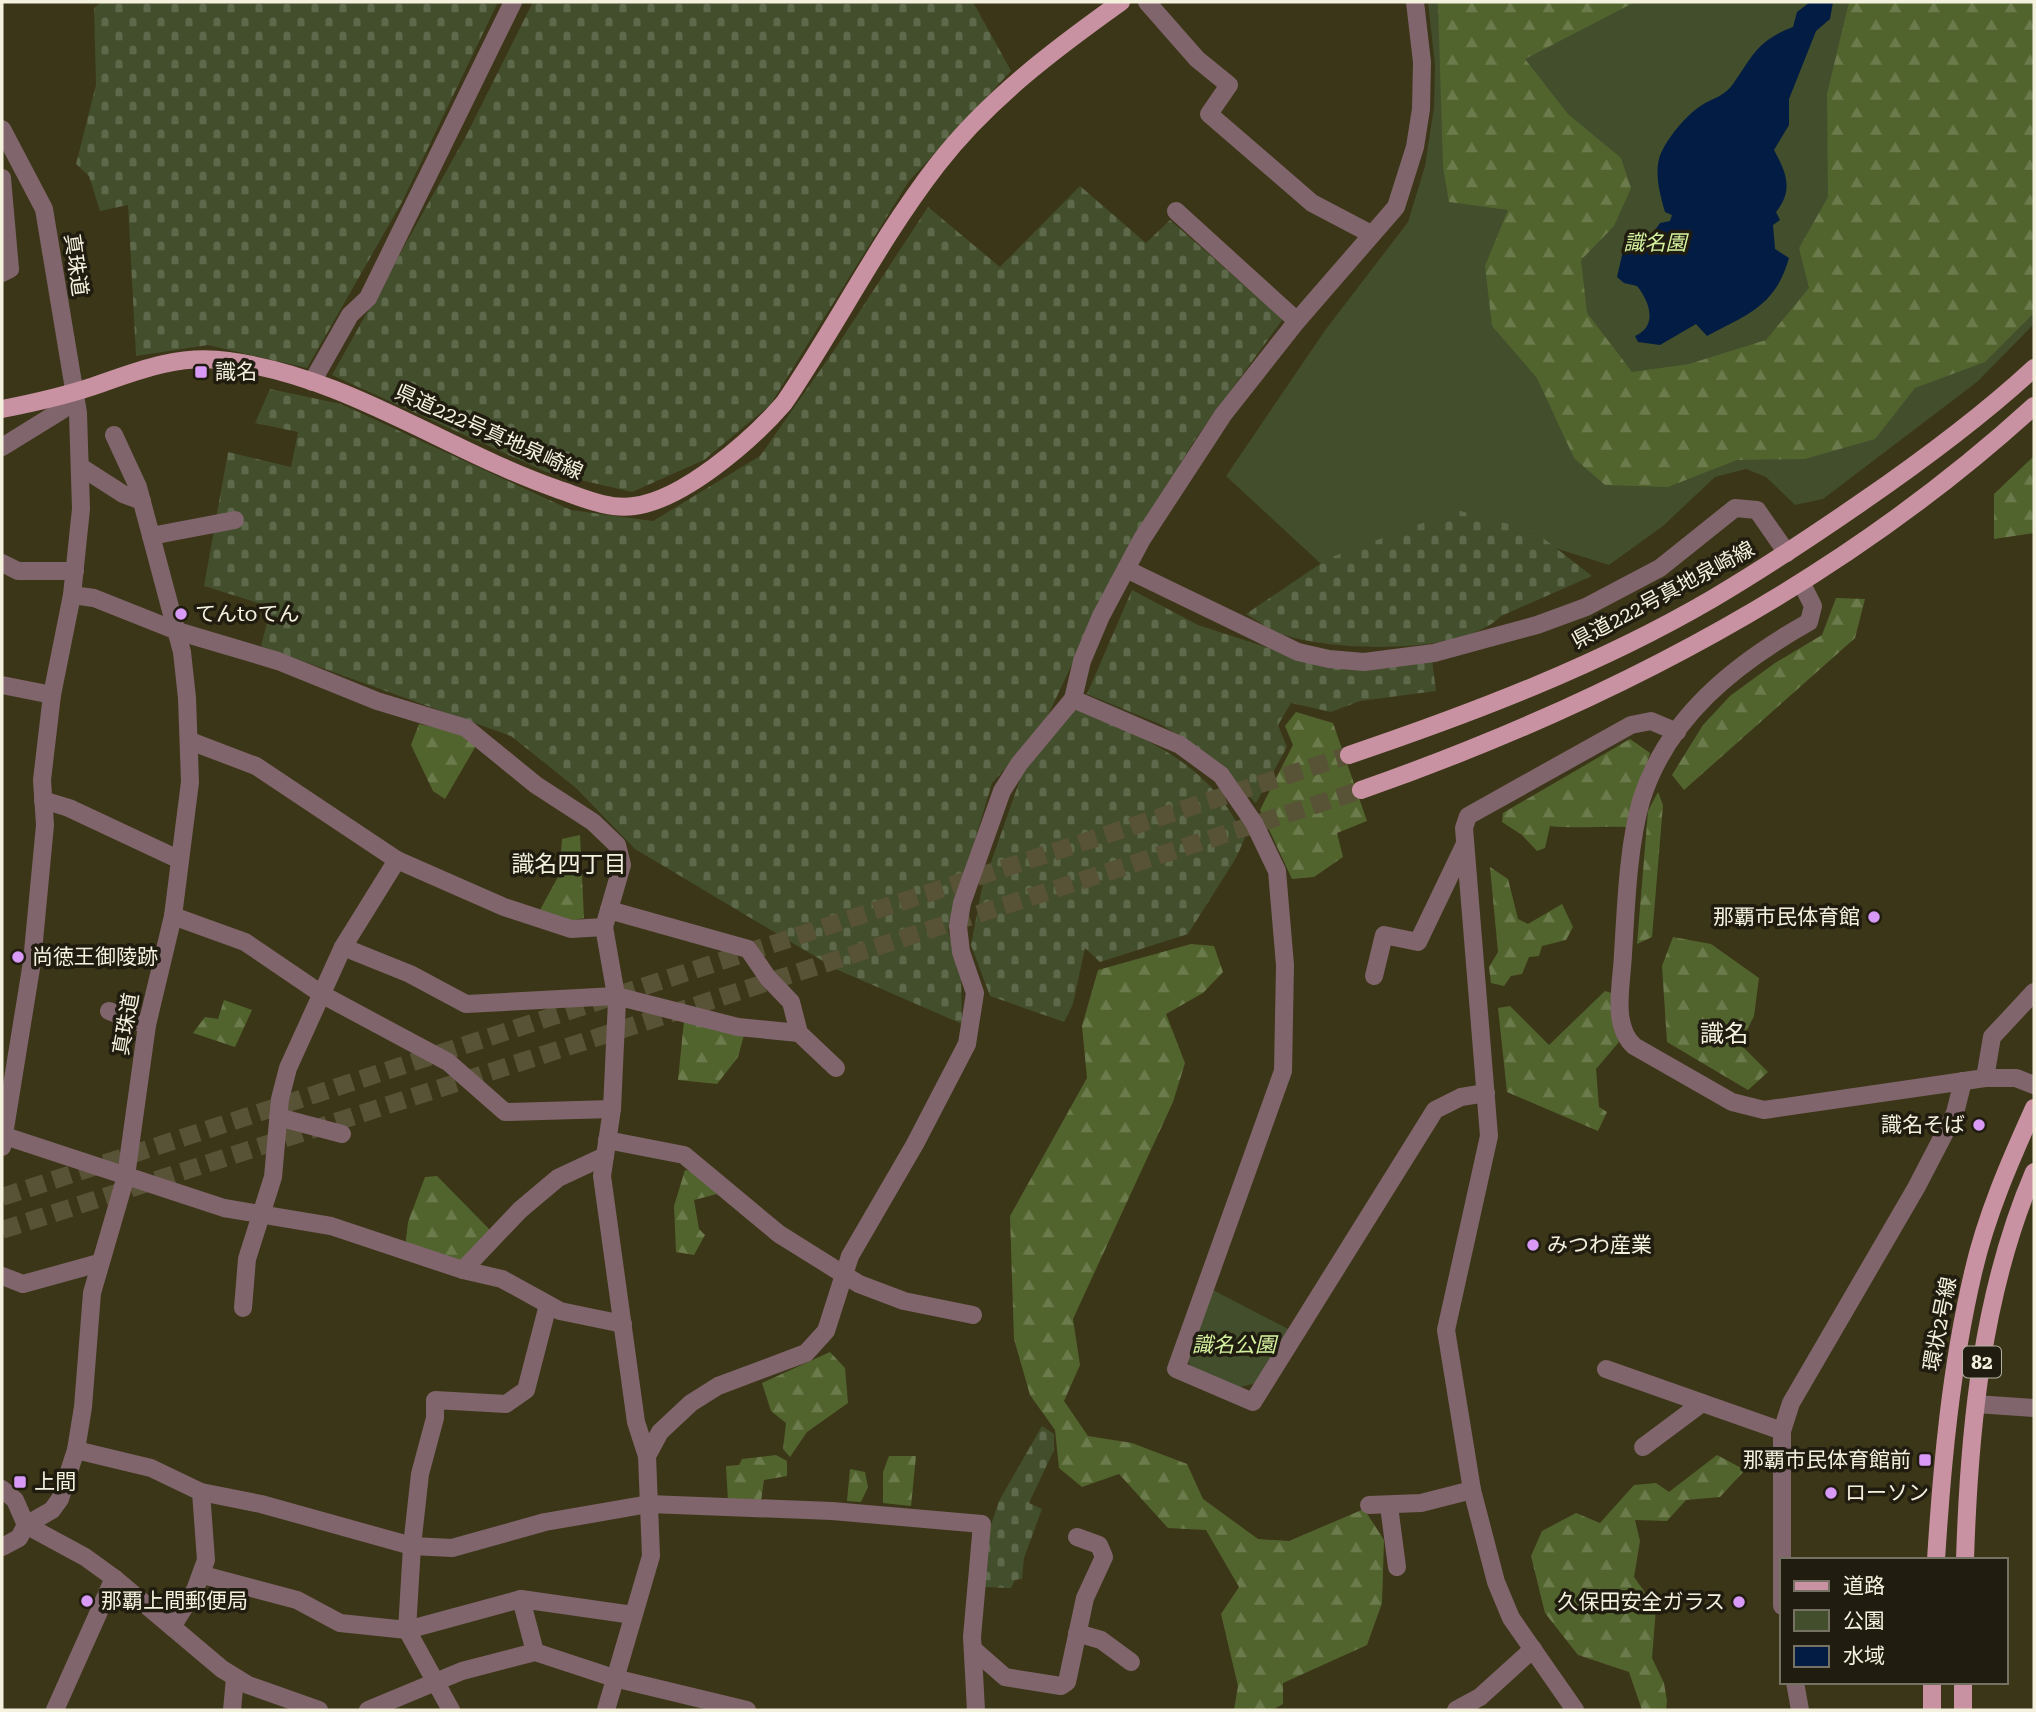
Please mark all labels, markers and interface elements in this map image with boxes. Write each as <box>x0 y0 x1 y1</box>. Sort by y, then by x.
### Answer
park label: 識名園 <box>1624 231 1689 255</box>
street label: 真珠道 <box>60 232 92 298</box>
place label: 識名 <box>215 360 257 384</box>
marker: 識名 <box>193 364 209 380</box>
street label: 県道222号真地泉崎線 <box>391 380 587 484</box>
street label: 県道222号真地泉崎線 <box>1568 537 1758 653</box>
place label: てんtoてん <box>195 602 300 626</box>
marker: てんtoてん <box>173 606 189 622</box>
district label: 識名四丁目 <box>512 851 627 878</box>
place label: 那覇市民体育館 <box>1713 905 1860 929</box>
marker: 那覇市民体育館 <box>1866 909 1882 925</box>
place label: 尚徳王御陵跡 <box>32 945 158 969</box>
marker: 尚徳王御陵跡 <box>10 949 26 965</box>
street label: 真珠道 <box>109 991 143 1057</box>
district label: 識名 <box>1700 1020 1748 1048</box>
place label: 識名そば <box>1881 1113 1965 1137</box>
marker: 識名そば <box>1971 1117 1987 1133</box>
place label: みつわ産業 <box>1547 1233 1652 1257</box>
marker: みつわ産業 <box>1525 1237 1541 1253</box>
street label: 環状2号線 <box>1919 1275 1961 1373</box>
park label: 識名公園 <box>1192 1333 1279 1357</box>
road number: 82 <box>1963 1346 2001 1378</box>
place label: 那覇市民体育館前 <box>1743 1448 1911 1472</box>
marker: 那覇市民体育館前 <box>1917 1452 1933 1468</box>
place label: 上間 <box>34 1470 76 1494</box>
marker: 上間 <box>12 1474 28 1490</box>
place label: ローソン <box>1845 1481 1929 1505</box>
marker: ローソン <box>1823 1485 1839 1501</box>
legend <box>1780 1558 2008 1684</box>
text: 道路 <box>1843 1574 1885 1598</box>
place label: 那覇上間郵便局 <box>101 1589 248 1613</box>
place label: 久保田安全ガラス <box>1557 1590 1725 1614</box>
marker: 那覇上間郵便局 <box>79 1593 95 1609</box>
marker: 久保田安全ガラス <box>1731 1594 1747 1610</box>
text: 公園 <box>1843 1609 1885 1633</box>
text: 水域 <box>1843 1644 1885 1668</box>

